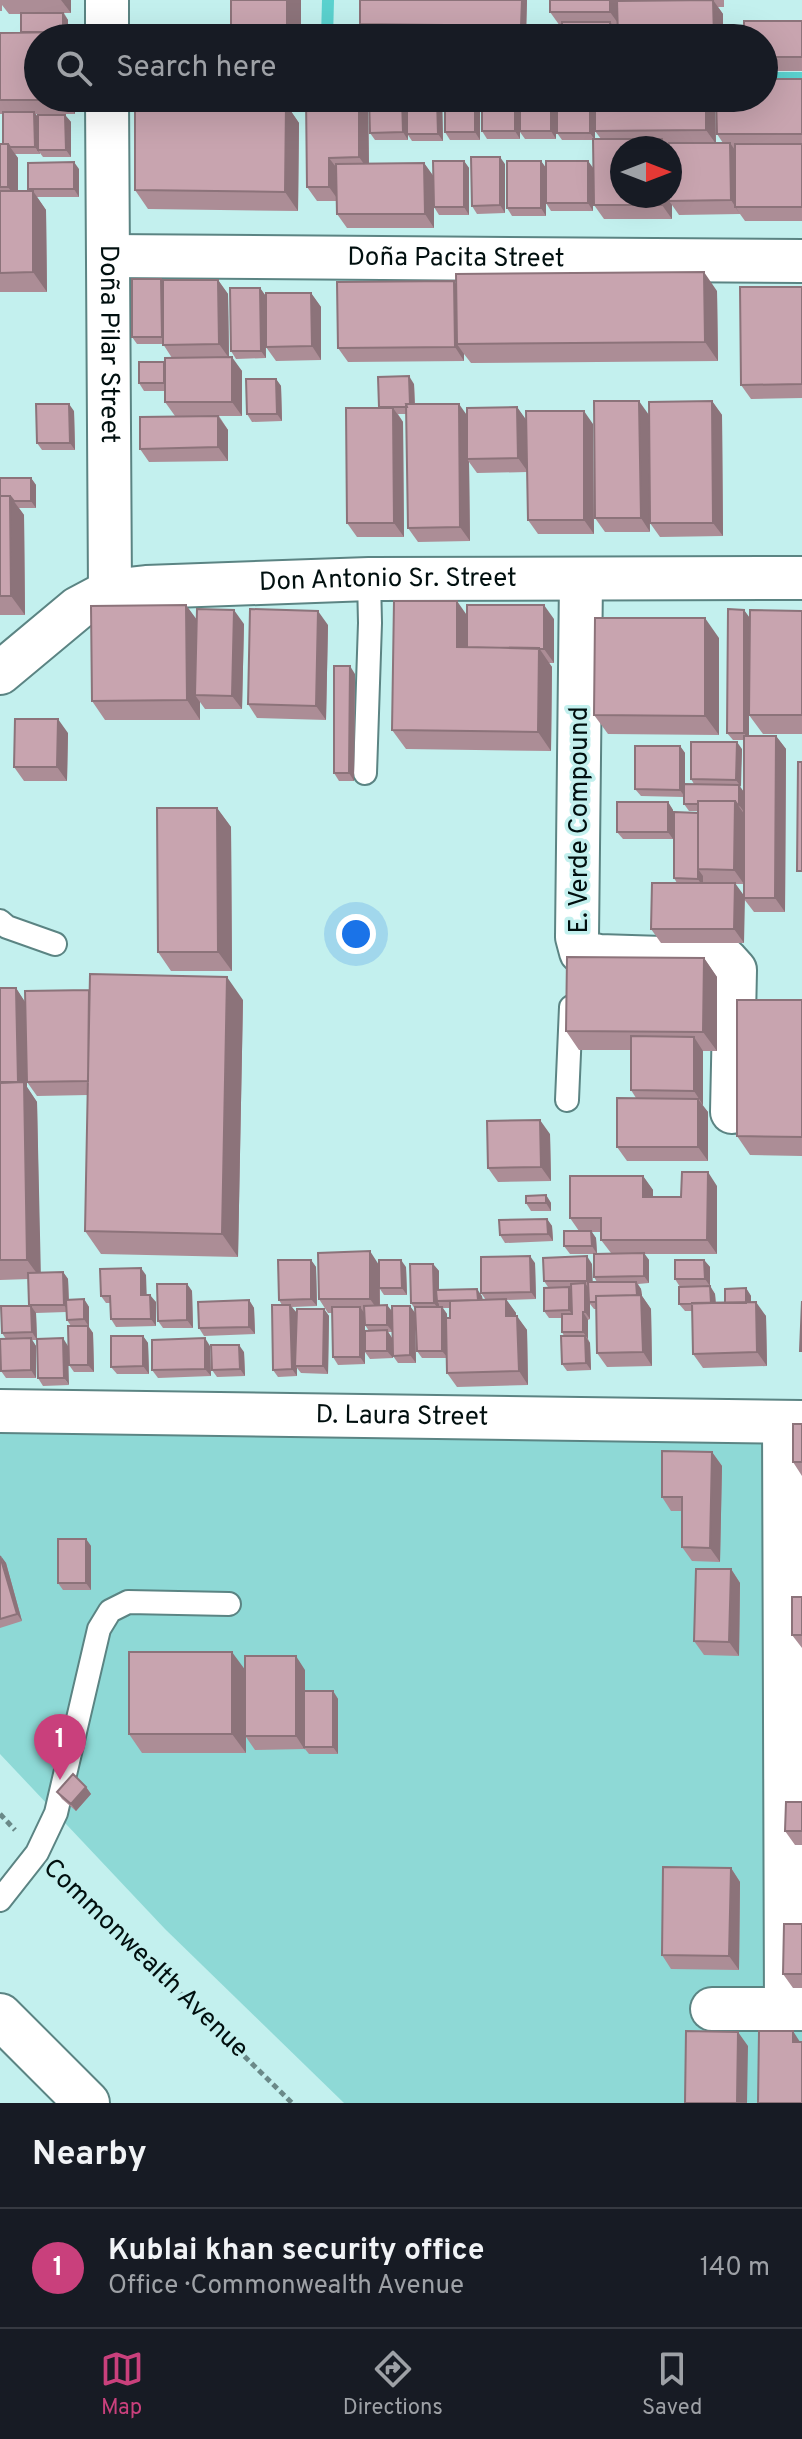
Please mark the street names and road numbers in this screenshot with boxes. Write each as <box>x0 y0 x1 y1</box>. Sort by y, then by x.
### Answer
street label: Doña Pacita Street <box>347 241 565 276</box>
street label: Doña Pilar Street <box>91 245 126 443</box>
street label: Don Antonio Sr. Street <box>258 562 517 599</box>
street label: E. Verde Compound <box>564 706 597 934</box>
street label: D. Laura Street <box>315 1399 489 1434</box>
street label: Commonwealth Avenue <box>35 1852 255 2066</box>

